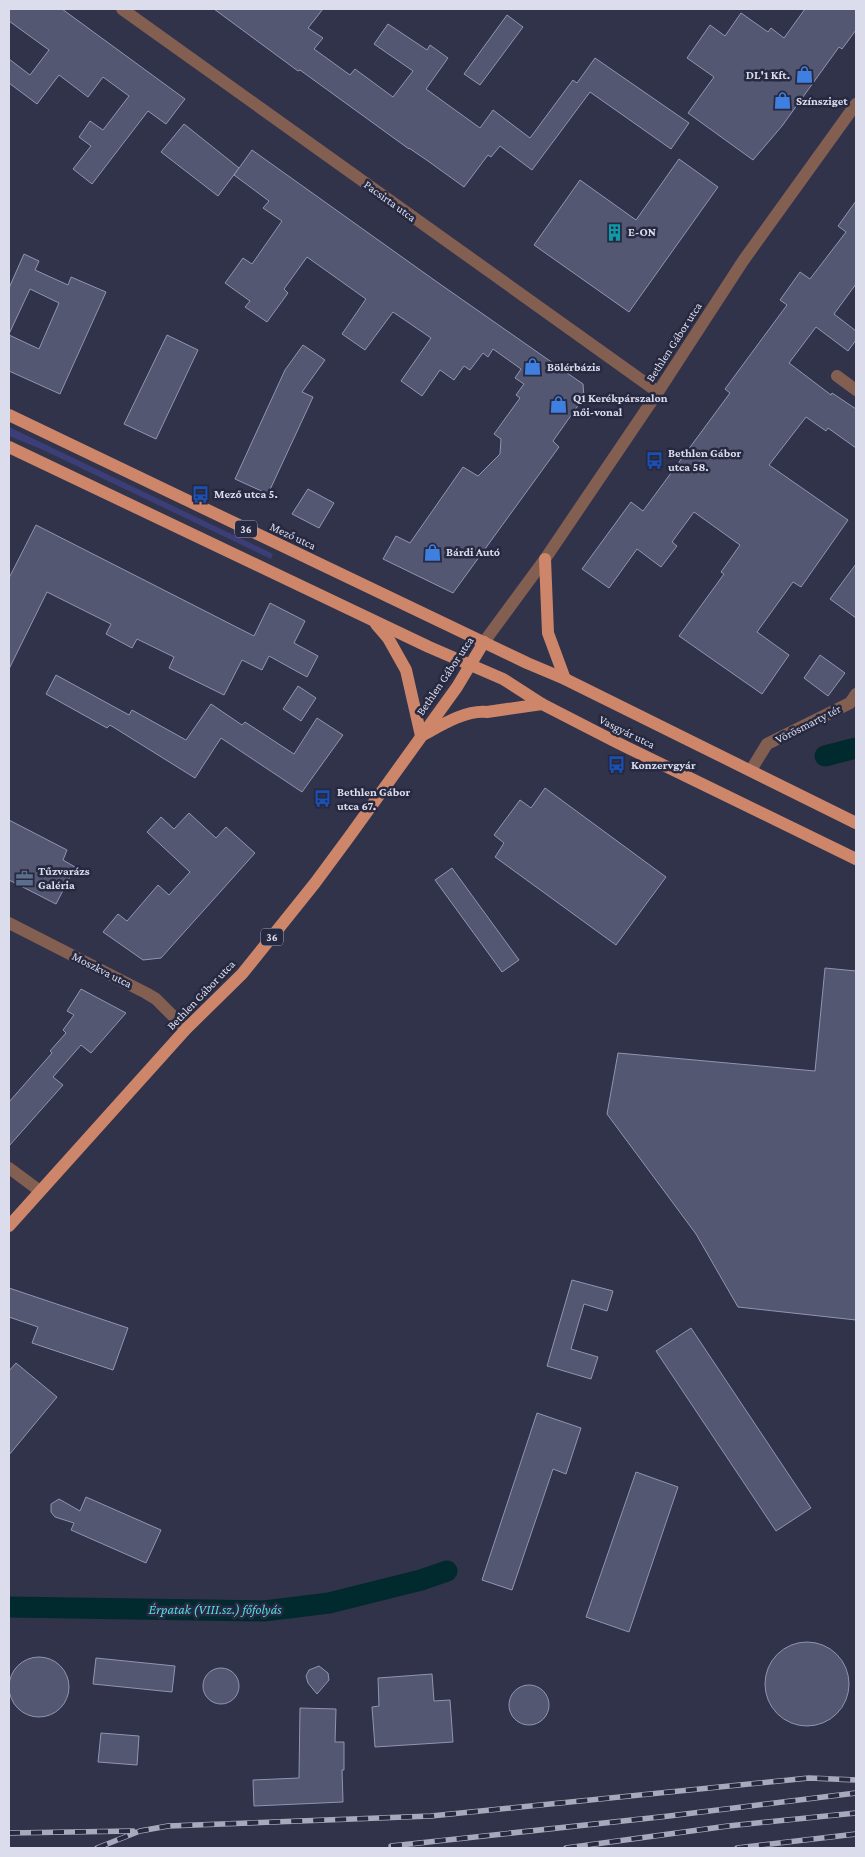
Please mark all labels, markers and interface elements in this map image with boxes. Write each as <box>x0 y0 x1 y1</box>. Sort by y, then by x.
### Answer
shop icon: DL'1 Kft. <box>794 65 814 85</box>
place label: DL'1 Kft. <box>746 68 790 82</box>
shop icon: Színsziget <box>772 91 792 111</box>
place label: Színsziget <box>796 94 848 108</box>
street label: Pacsirta utca <box>361 177 419 225</box>
building icon: E-ON <box>604 222 624 242</box>
place label: E-ON <box>628 225 656 239</box>
street label: Bethlen Gábor utca <box>643 299 705 384</box>
shop icon: Bölérbázis <box>523 357 543 377</box>
place label: Bölérbázis <box>547 360 600 374</box>
place label: Q1 Kerékpárszalon női-vonal <box>573 391 668 419</box>
shop icon: Q1 Kerékpárszalon női-vonal <box>549 395 569 415</box>
place label: Bethlen Gábor utca 58. <box>668 446 741 474</box>
bus stop icon: Bethlen Gábor utca 58. <box>644 450 664 470</box>
bus stop icon: Mező utca 5. <box>190 484 210 504</box>
place label: Mező utca 5. <box>214 487 278 501</box>
street label: Mező utca <box>268 519 319 553</box>
road number: 36 <box>235 520 257 538</box>
shop icon: Bárdi Autó <box>422 542 442 562</box>
place label: Bárdi Autó <box>446 545 500 559</box>
street label: Bethlen Gábor utca <box>413 634 477 718</box>
street label: Vörösmarty tér <box>773 701 844 746</box>
street label: Vasgyár utca <box>597 712 658 752</box>
bus stop icon: Konzervgyár <box>607 755 627 775</box>
place label: Konzervgyár <box>631 758 696 772</box>
place label: Bethlen Gábor utca 67. <box>337 785 410 813</box>
bus stop icon: Bethlen Gábor utca 67. <box>313 789 333 809</box>
place label: Tűzvarázs Galéria <box>38 864 90 892</box>
office icon: Tűzvarázs Galéria <box>14 868 34 888</box>
road number: 36 <box>261 929 283 946</box>
street label: Moszkva utca <box>70 949 135 991</box>
street label: Bethlen Gábor utca <box>164 957 238 1033</box>
water label: Érpatak (VIII.sz.) főfolyás <box>148 1601 282 1618</box>

